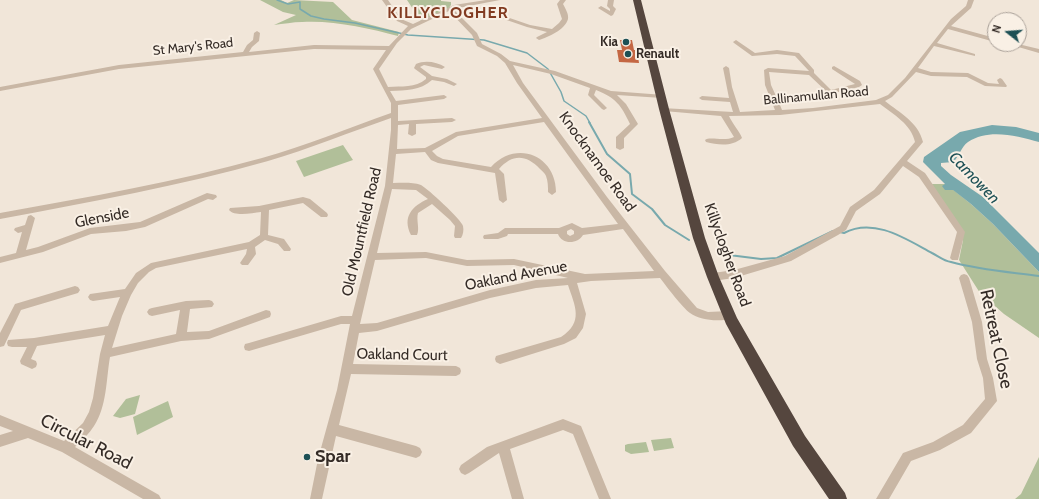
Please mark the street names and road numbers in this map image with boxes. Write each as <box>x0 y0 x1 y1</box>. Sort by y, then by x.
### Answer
street label: St Mary's Road <box>152 35 234 59</box>
street label: Ballinamullan Road <box>763 84 869 108</box>
street label: Knocknamoe Road <box>555 108 639 216</box>
street label: Old Mountfield Road <box>338 166 386 298</box>
street label: Killyclogher Road <box>700 201 754 309</box>
street label: Glenside <box>73 204 131 232</box>
street label: Oakland Avenue <box>463 257 569 295</box>
street label: Retreat Close <box>975 287 1017 391</box>
street label: Oakland Court <box>356 345 448 365</box>
street label: Circular Road <box>36 410 136 474</box>

